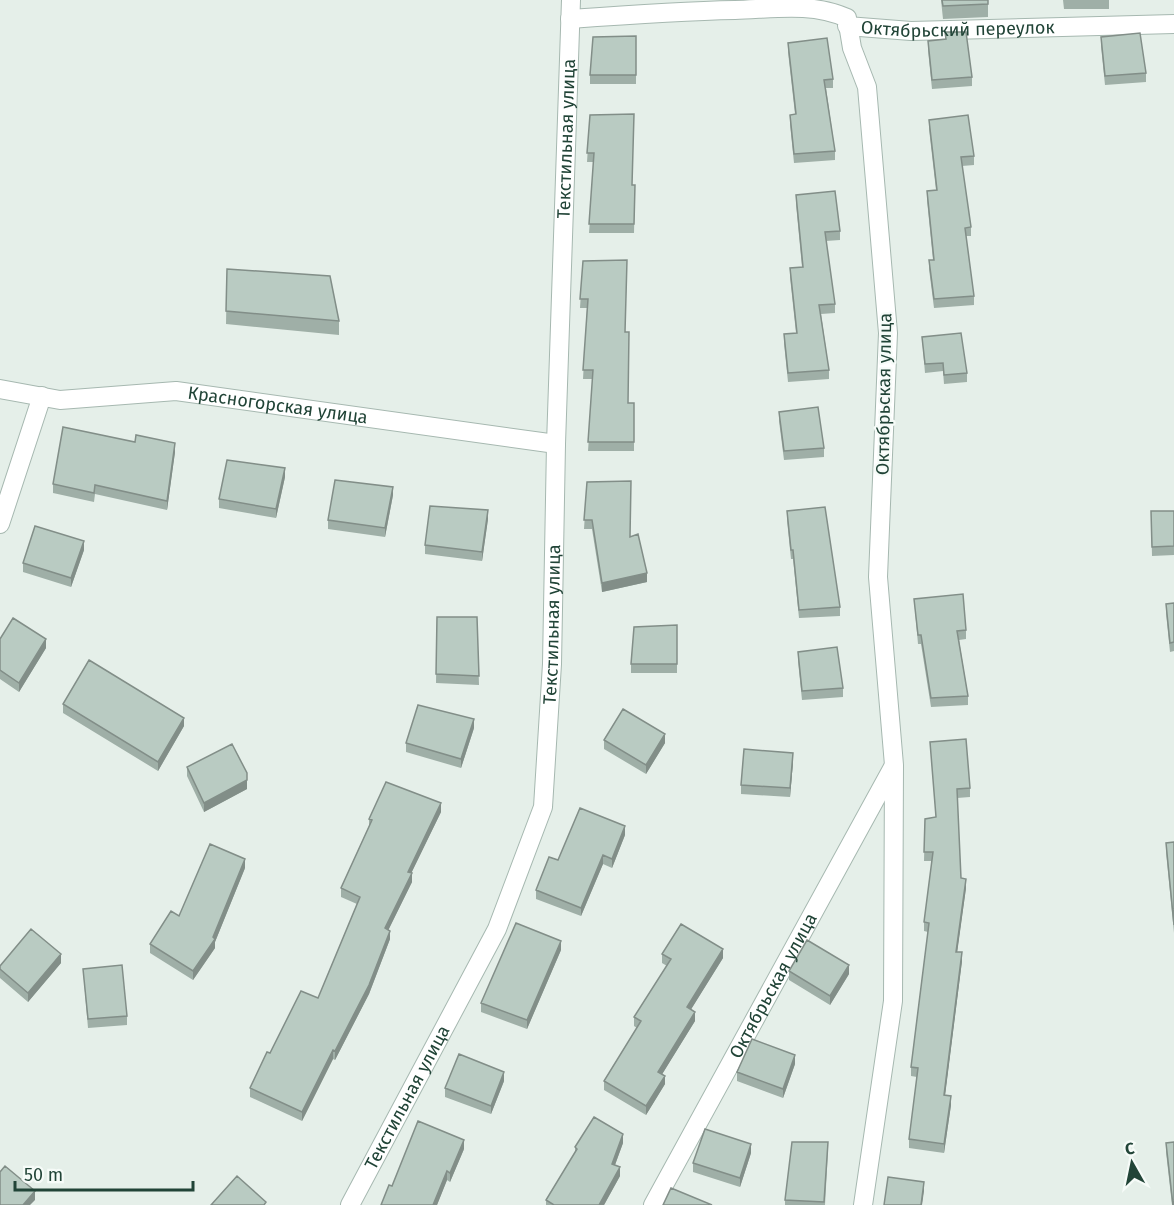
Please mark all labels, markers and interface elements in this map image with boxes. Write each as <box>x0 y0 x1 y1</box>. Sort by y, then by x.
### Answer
street label: Октябрьский переулок <box>860 16 1056 42</box>
street label: Текстильная улица <box>553 58 580 219</box>
street label: Октябрьская улица <box>872 313 896 475</box>
street label: Красногорская улица <box>186 382 369 429</box>
street label: Текстильная улица <box>538 544 565 705</box>
street label: Октябрьская улица <box>724 909 822 1062</box>
street label: Текстильная улица <box>360 1022 455 1173</box>
north arrow <box>1102 1133 1162 1193</box>
text: С <box>1124 1138 1137 1159</box>
scale bar <box>15 1154 194 1192</box>
text: 50 m <box>24 1164 63 1186</box>

